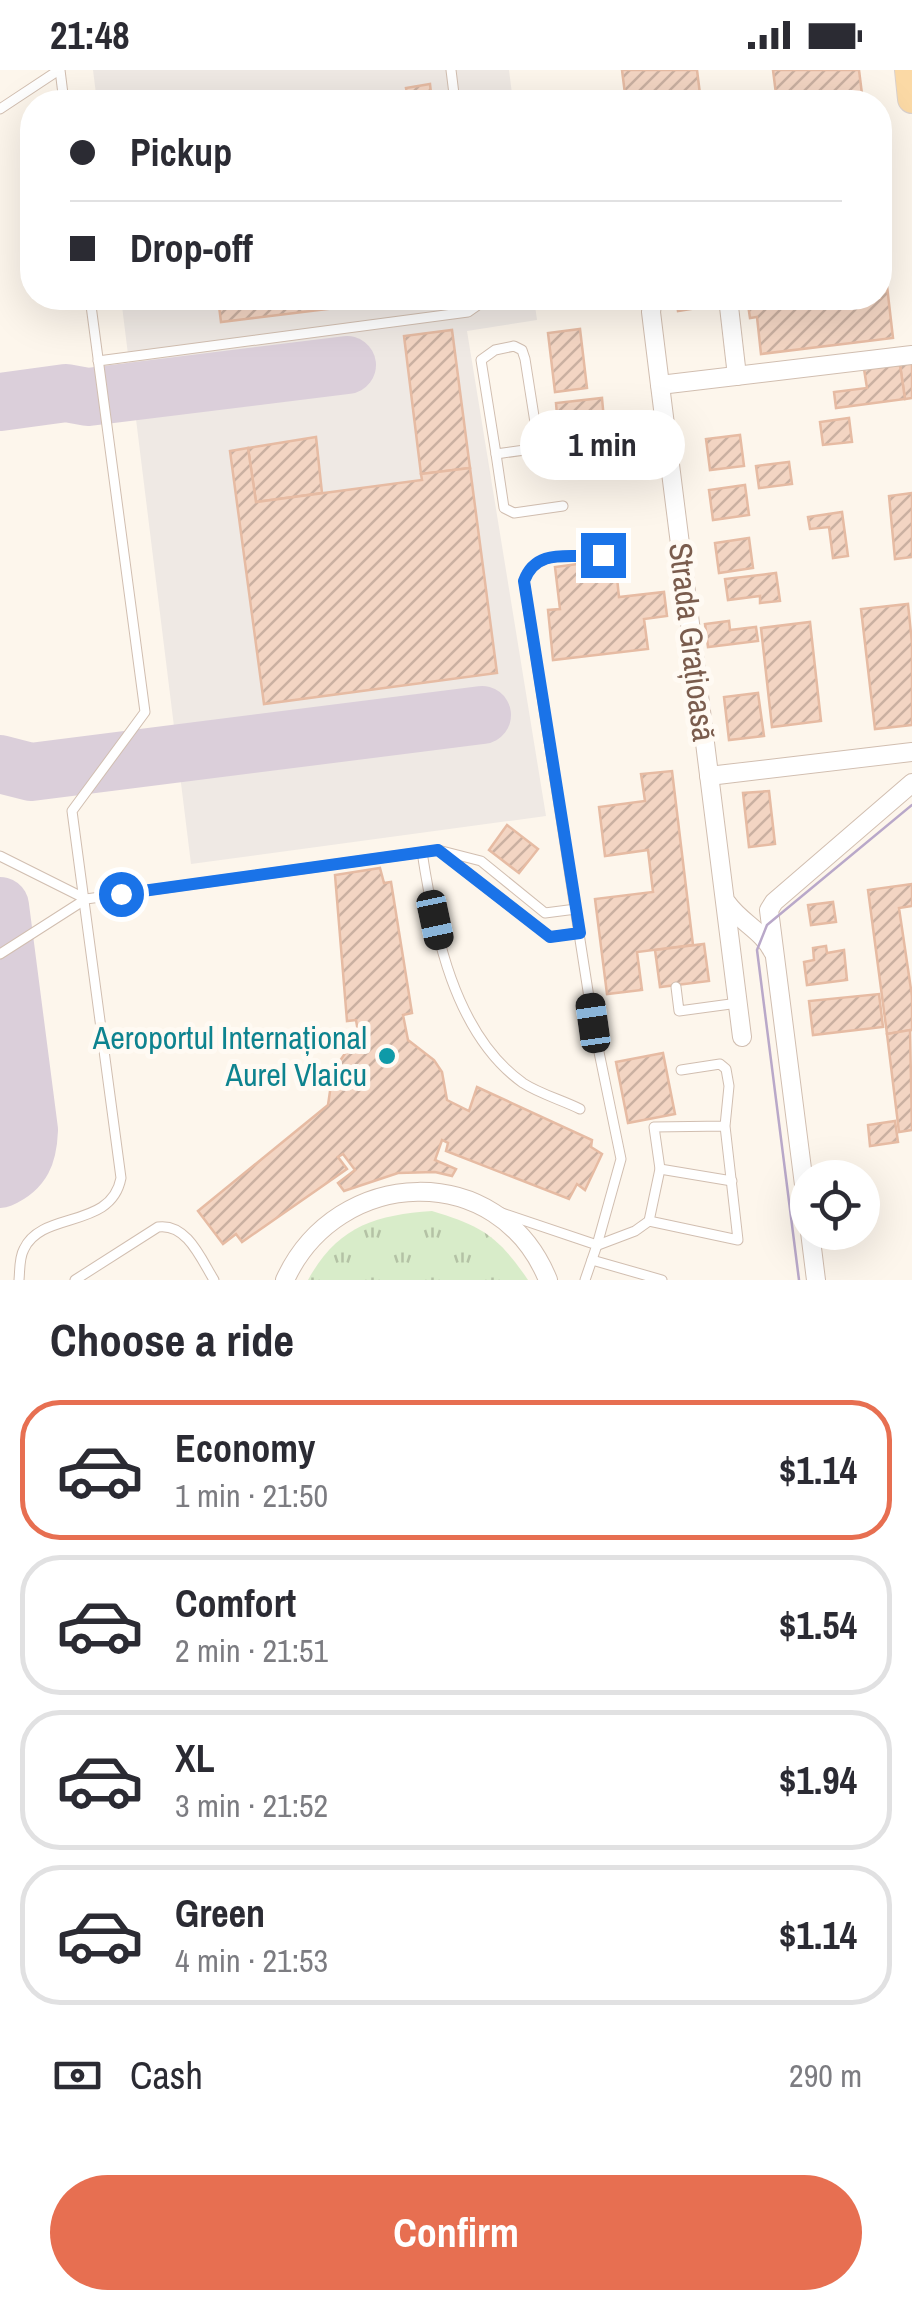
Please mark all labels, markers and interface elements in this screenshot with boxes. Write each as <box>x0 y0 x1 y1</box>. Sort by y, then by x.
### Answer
text: 21:48 <box>50 10 130 61</box>
text: Pickup <box>130 127 232 178</box>
text: Drop-off <box>130 223 253 274</box>
callout: 1 min <box>520 410 686 480</box>
text: 1 min <box>568 423 637 466</box>
route end <box>581 533 626 578</box>
street label: Strada Grațioasă <box>659 540 726 744</box>
route start <box>99 872 144 917</box>
car <box>414 888 456 952</box>
car <box>574 991 612 1055</box>
place label: Aeroportul Internațional Aurel Vlaicu <box>92 1016 367 1096</box>
marker: Aeroportul Internațional Aurel Vlaicu <box>376 1045 398 1067</box>
map controls <box>790 1160 880 1250</box>
button: locate <box>790 1160 880 1250</box>
text: Choose a ride <box>50 1309 294 1370</box>
text: Economy <box>175 1423 315 1474</box>
icon: car <box>55 1425 145 1515</box>
text: $1.14 <box>779 1445 857 1496</box>
text: 1 min · 21:50 <box>175 1474 328 1517</box>
text: Comfort <box>175 1578 296 1629</box>
icon: car <box>55 1580 145 1670</box>
text: $1.54 <box>779 1600 857 1651</box>
text: 2 min · 21:51 <box>175 1629 328 1672</box>
text: XL <box>175 1733 215 1784</box>
icon: car <box>55 1735 145 1825</box>
text: $1.94 <box>779 1755 857 1806</box>
text: 3 min · 21:52 <box>175 1784 328 1827</box>
text: Green <box>175 1888 265 1939</box>
icon: car <box>55 1890 145 1980</box>
text: $1.14 <box>779 1910 857 1961</box>
text: 4 min · 21:53 <box>175 1939 328 1982</box>
icon: cash <box>50 2048 105 2103</box>
text: Cash <box>130 2050 203 2101</box>
text: 290 m <box>789 2054 862 2097</box>
button: Confirm <box>50 2175 862 2290</box>

